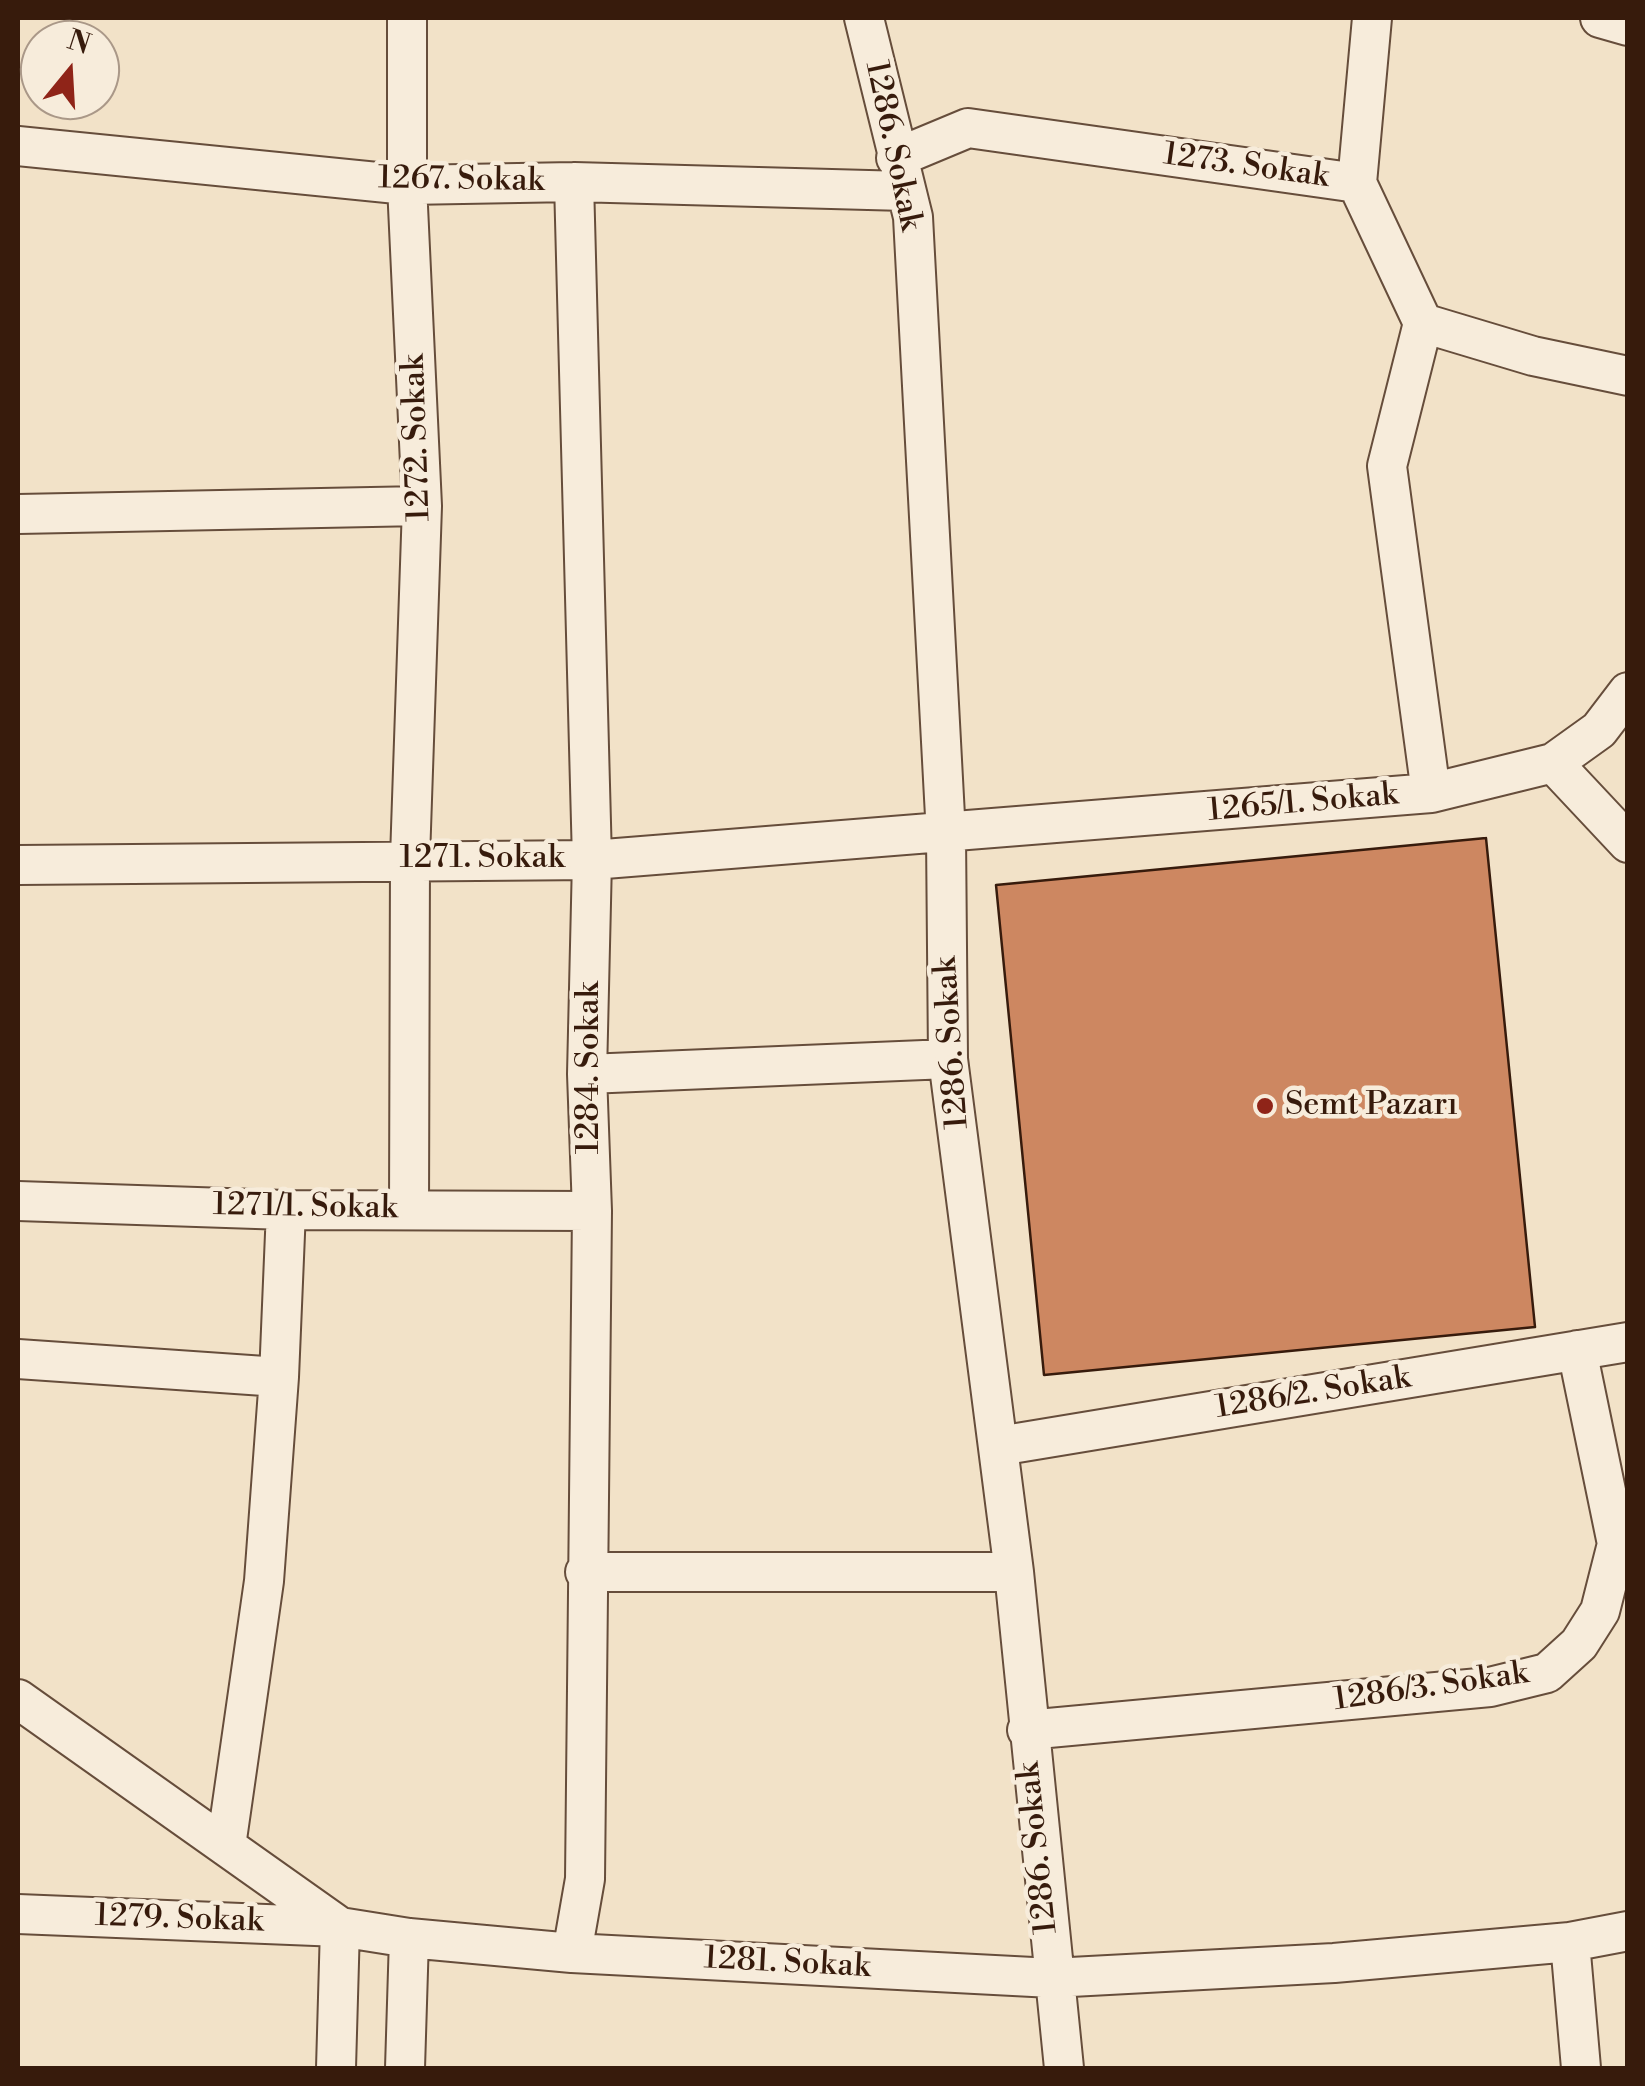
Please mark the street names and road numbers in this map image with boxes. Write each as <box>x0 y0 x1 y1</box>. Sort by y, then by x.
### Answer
street label: 1286. Sokak <box>855 58 929 234</box>
street label: 1273. Sokak <box>1161 136 1331 198</box>
street label: 1267. Sokak <box>377 160 545 202</box>
street label: 1272. Sokak <box>396 354 440 522</box>
street label: 1265/1. Sokak <box>1206 777 1400 831</box>
street label: 1271. Sokak <box>400 840 564 878</box>
street label: 1286. Sokak <box>928 956 978 1130</box>
street label: 1284. Sokak <box>571 982 609 1154</box>
street label: 1271/1. Sokak <box>212 1187 398 1229</box>
street label: 1286/2. Sokak <box>1213 1360 1413 1428</box>
street label: 1286/3. Sokak <box>1331 1655 1531 1721</box>
street label: 1286. Sokak <box>1011 1760 1067 1936</box>
street label: 1279. Sokak <box>94 1898 264 1942</box>
street label: 1281. Sokak <box>703 1940 871 1988</box>

